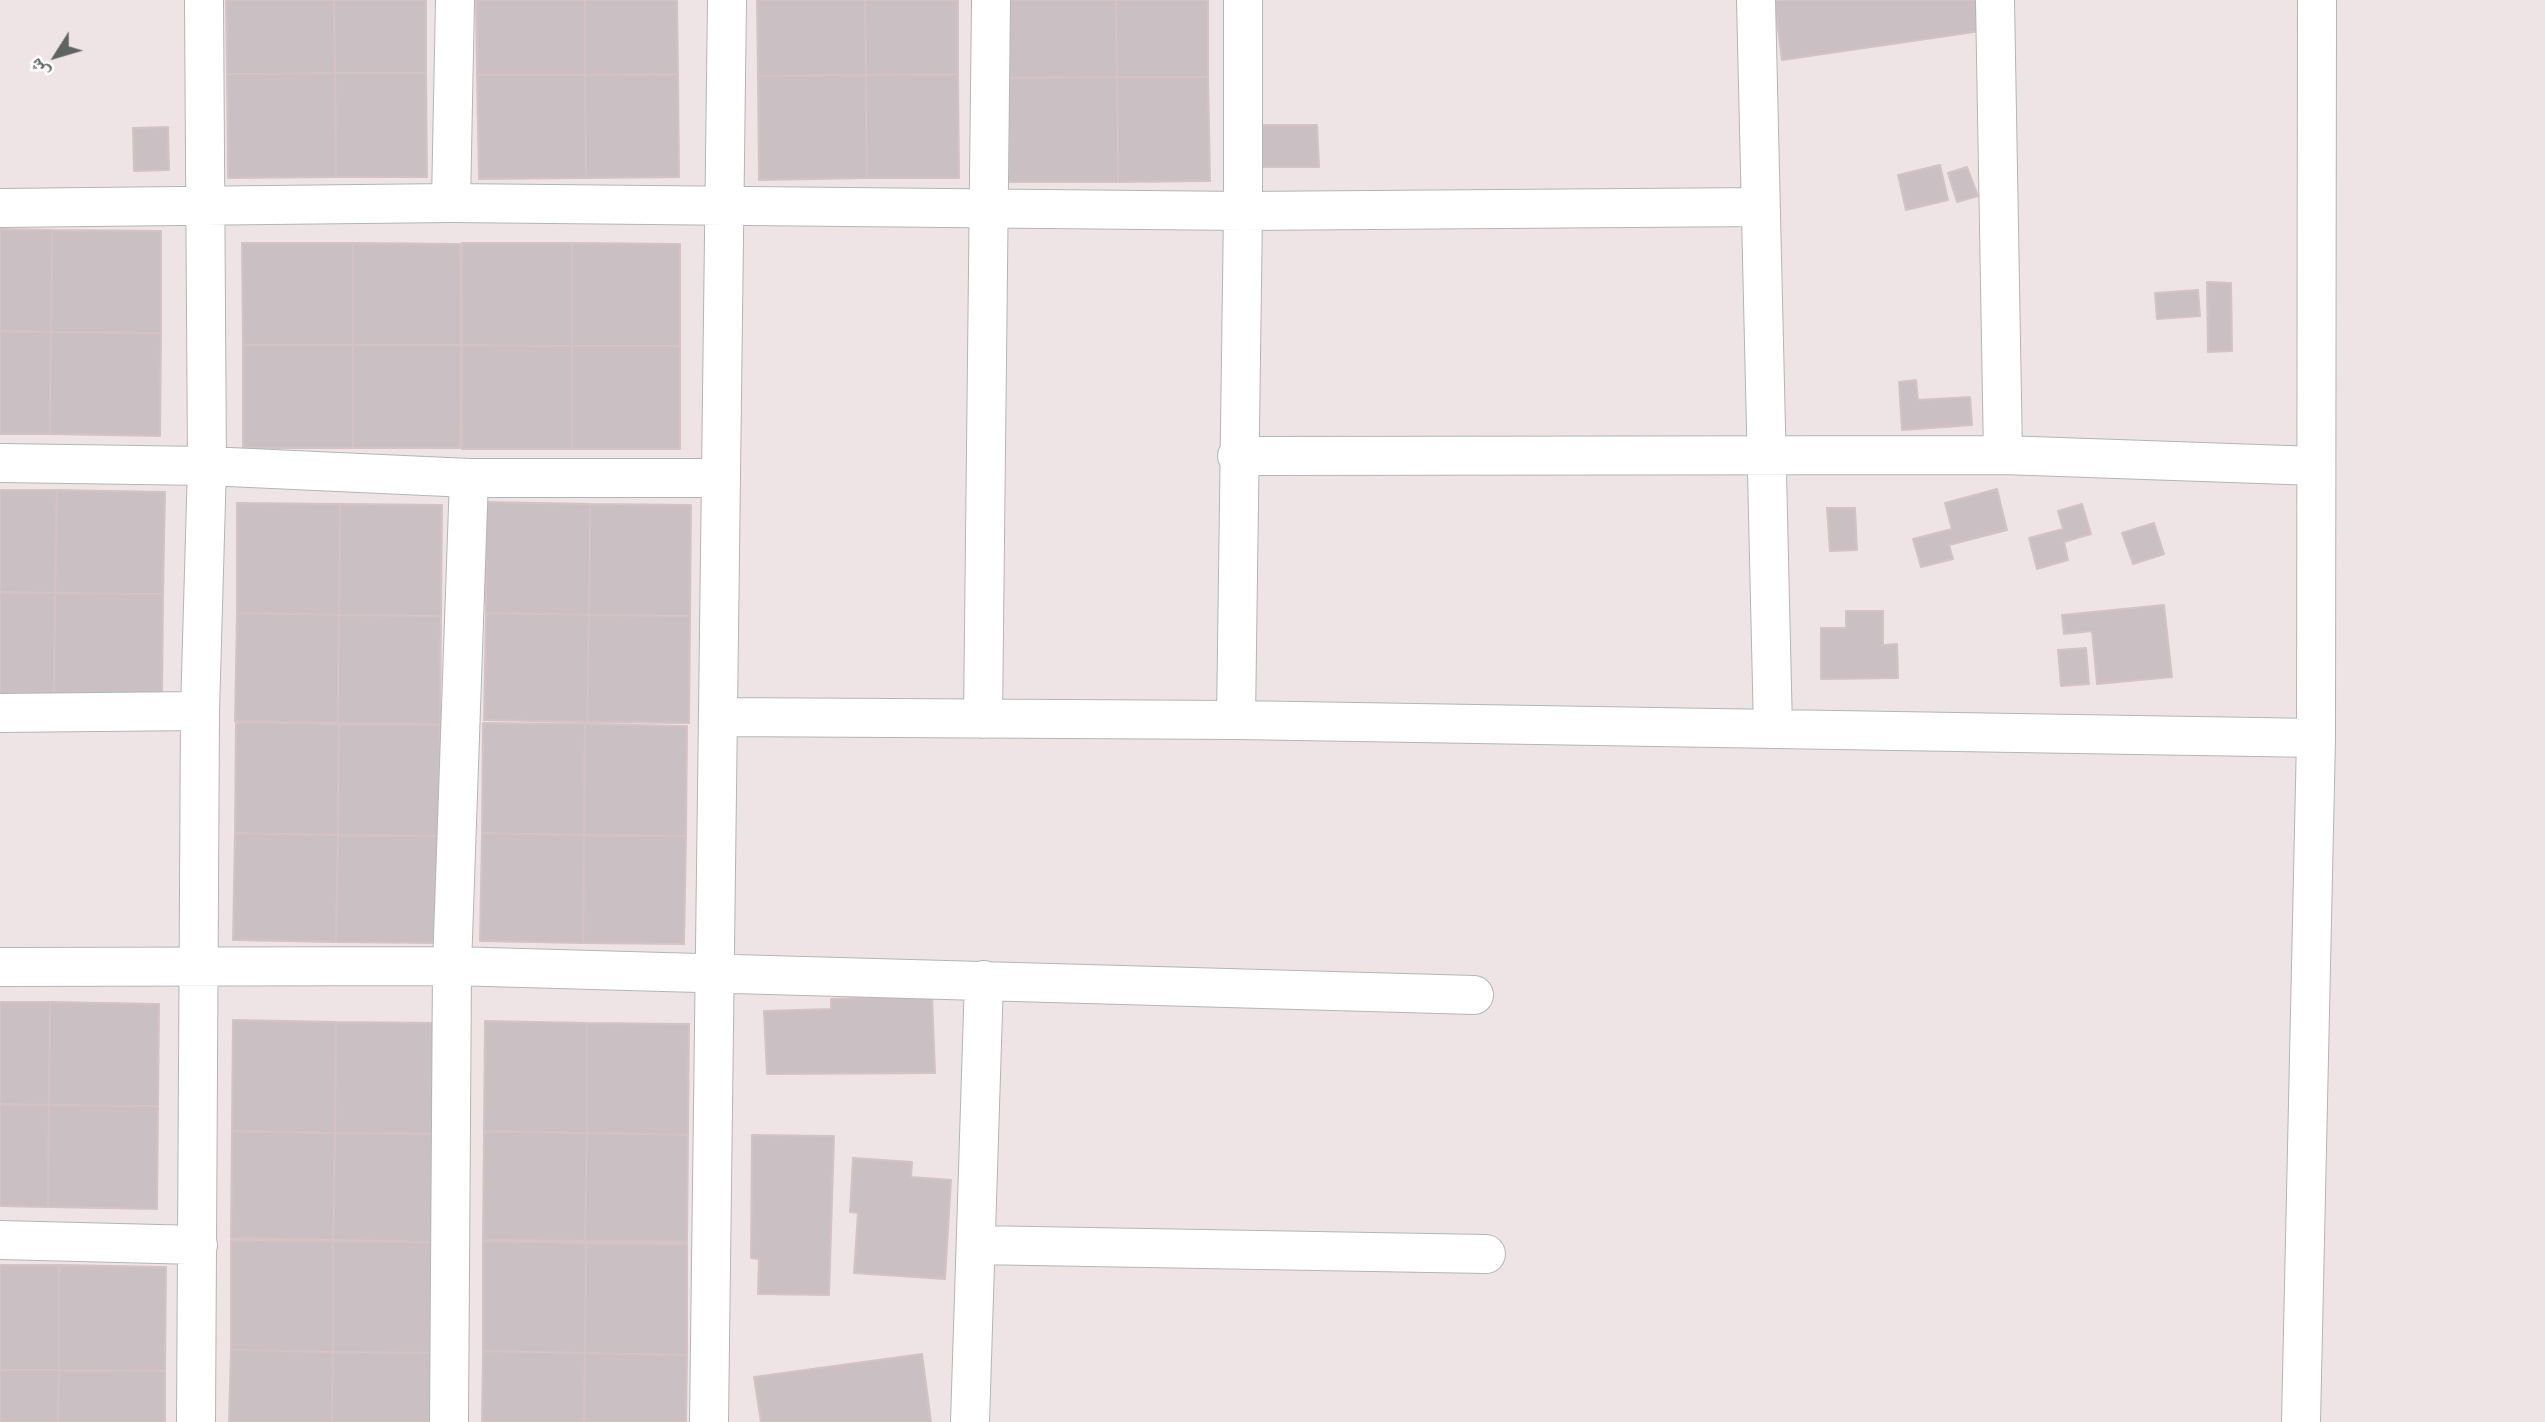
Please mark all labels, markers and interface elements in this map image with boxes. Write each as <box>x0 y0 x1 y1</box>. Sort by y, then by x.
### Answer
north arrow <box>21 21 91 91</box>
text: ش <box>24 53 55 84</box>

